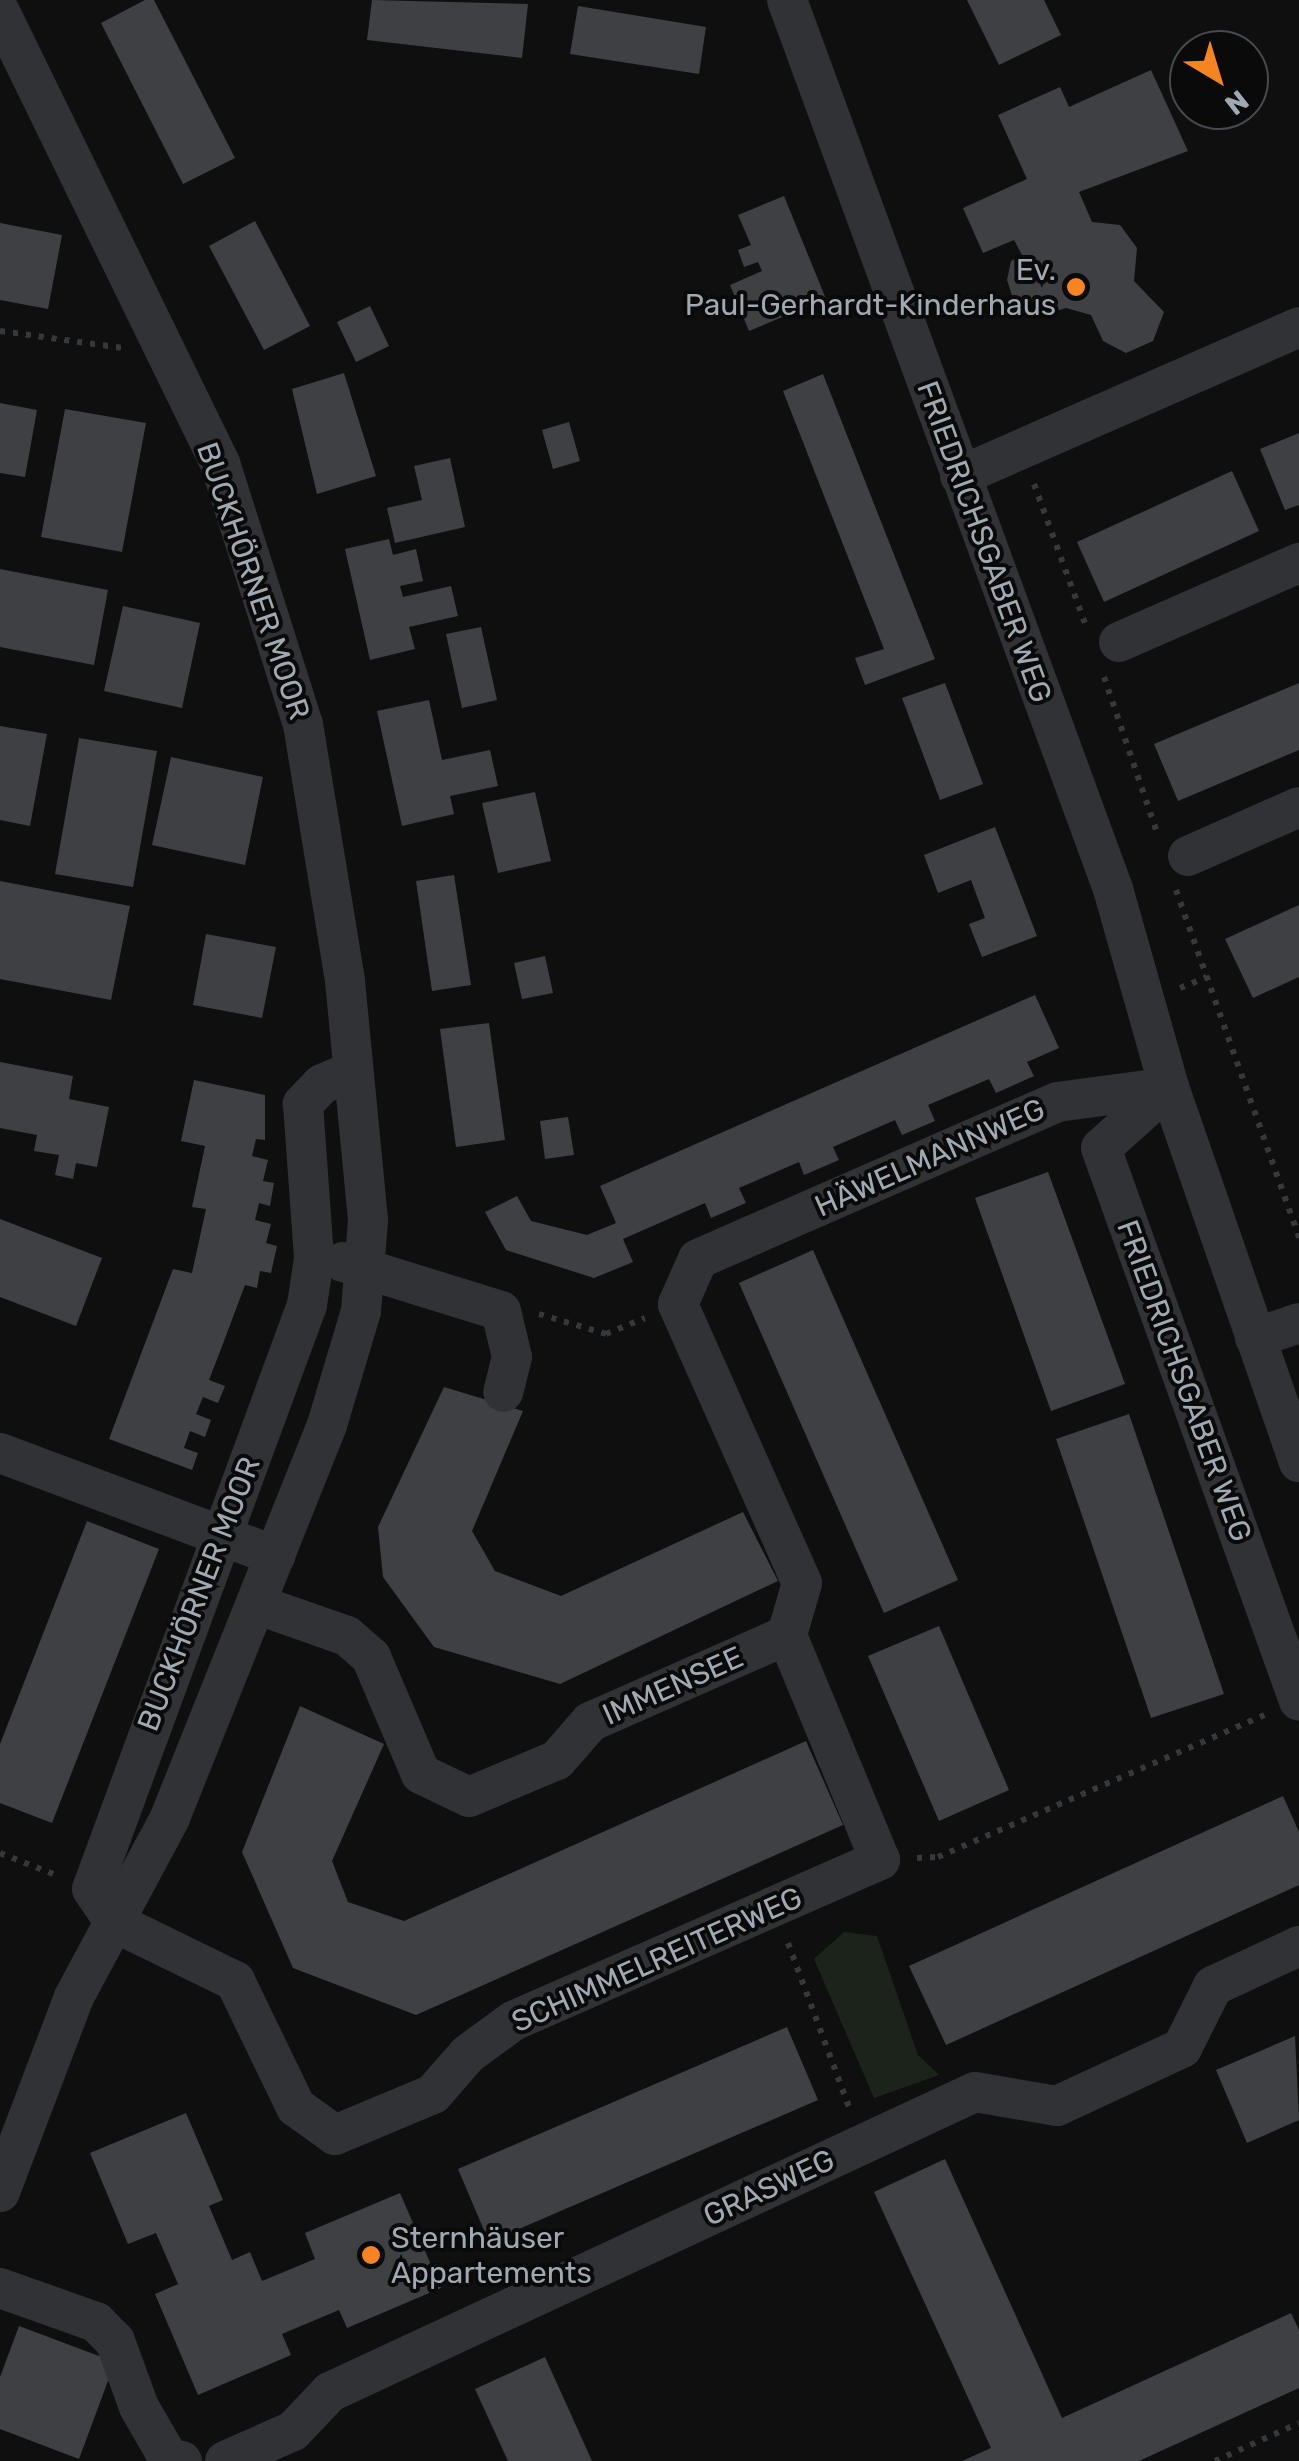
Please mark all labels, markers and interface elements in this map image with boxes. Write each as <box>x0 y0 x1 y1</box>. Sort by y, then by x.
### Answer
north arrow <box>1169 30 1269 130</box>
text: N <box>1218 83 1255 122</box>
place label: Ev. Paul-Gerhardt-Kinderhaus <box>685 252 1056 322</box>
marker: Ev. Paul-Gerhardt-Kinderhaus <box>1065 276 1087 298</box>
street label: FRIEDRICHSGABER WEG <box>909 376 1059 708</box>
street label: BUCKHÖRNER MOOR <box>189 438 317 724</box>
street label: HÄWELMANNWEG <box>809 1091 1051 1225</box>
street label: FRIEDRICHSGABER WEG <box>1109 1215 1259 1547</box>
street label: BUCKHÖRNER MOOR <box>130 1452 268 1736</box>
street label: IMMENSEE <box>597 1639 749 1733</box>
street label: SCHIMMELREITERWEG <box>506 1880 808 2040</box>
street label: GRASWEG <box>698 2142 840 2234</box>
place label: Sternhäuser Appartements <box>391 2220 592 2290</box>
marker: Sternhäuser Appartements <box>360 2244 382 2266</box>

